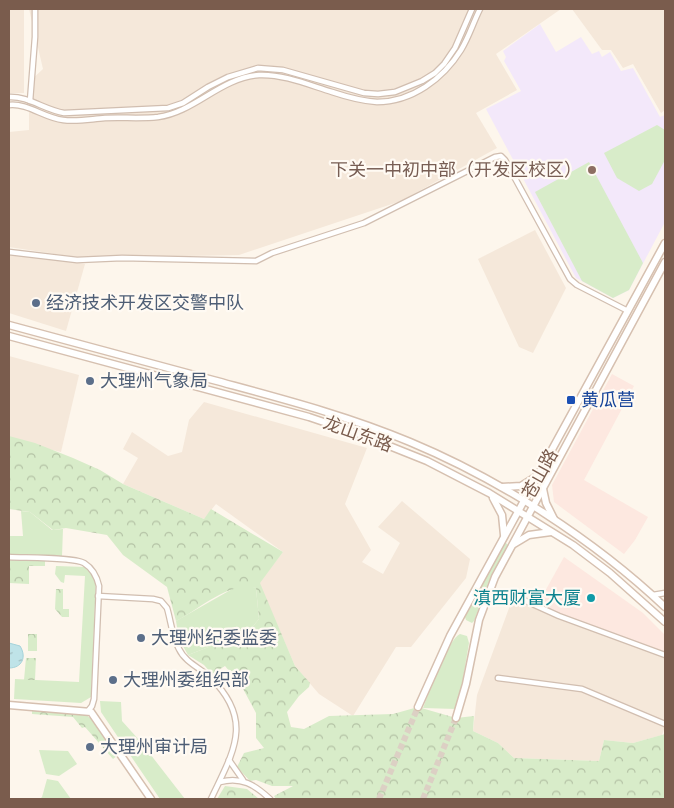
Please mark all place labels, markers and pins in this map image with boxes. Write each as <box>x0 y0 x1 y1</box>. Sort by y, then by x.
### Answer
place label: 下关一中初中部（开发区校区） <box>330 160 582 183</box>
marker: 下关一中初中部（开发区校区） <box>586 164 598 176</box>
place label: 经济技术开发区交警中队 <box>46 293 244 316</box>
marker: 经济技术开发区交警中队 <box>30 297 42 309</box>
place label: 大理州气象局 <box>100 371 208 394</box>
marker: 大理州气象局 <box>84 375 96 387</box>
place label: 黄瓜营 <box>581 390 635 413</box>
marker: 黄瓜营 <box>565 394 577 406</box>
place label: 滇西财富大厦 <box>473 588 581 611</box>
marker: 滇西财富大厦 <box>585 592 597 604</box>
place label: 大理州纪委监委 <box>151 628 277 651</box>
marker: 大理州纪委监委 <box>135 632 147 644</box>
place label: 大理州委组织部 <box>123 670 249 693</box>
marker: 大理州委组织部 <box>107 674 119 686</box>
place label: 大理州审计局 <box>100 737 208 760</box>
marker: 大理州审计局 <box>84 741 96 753</box>

